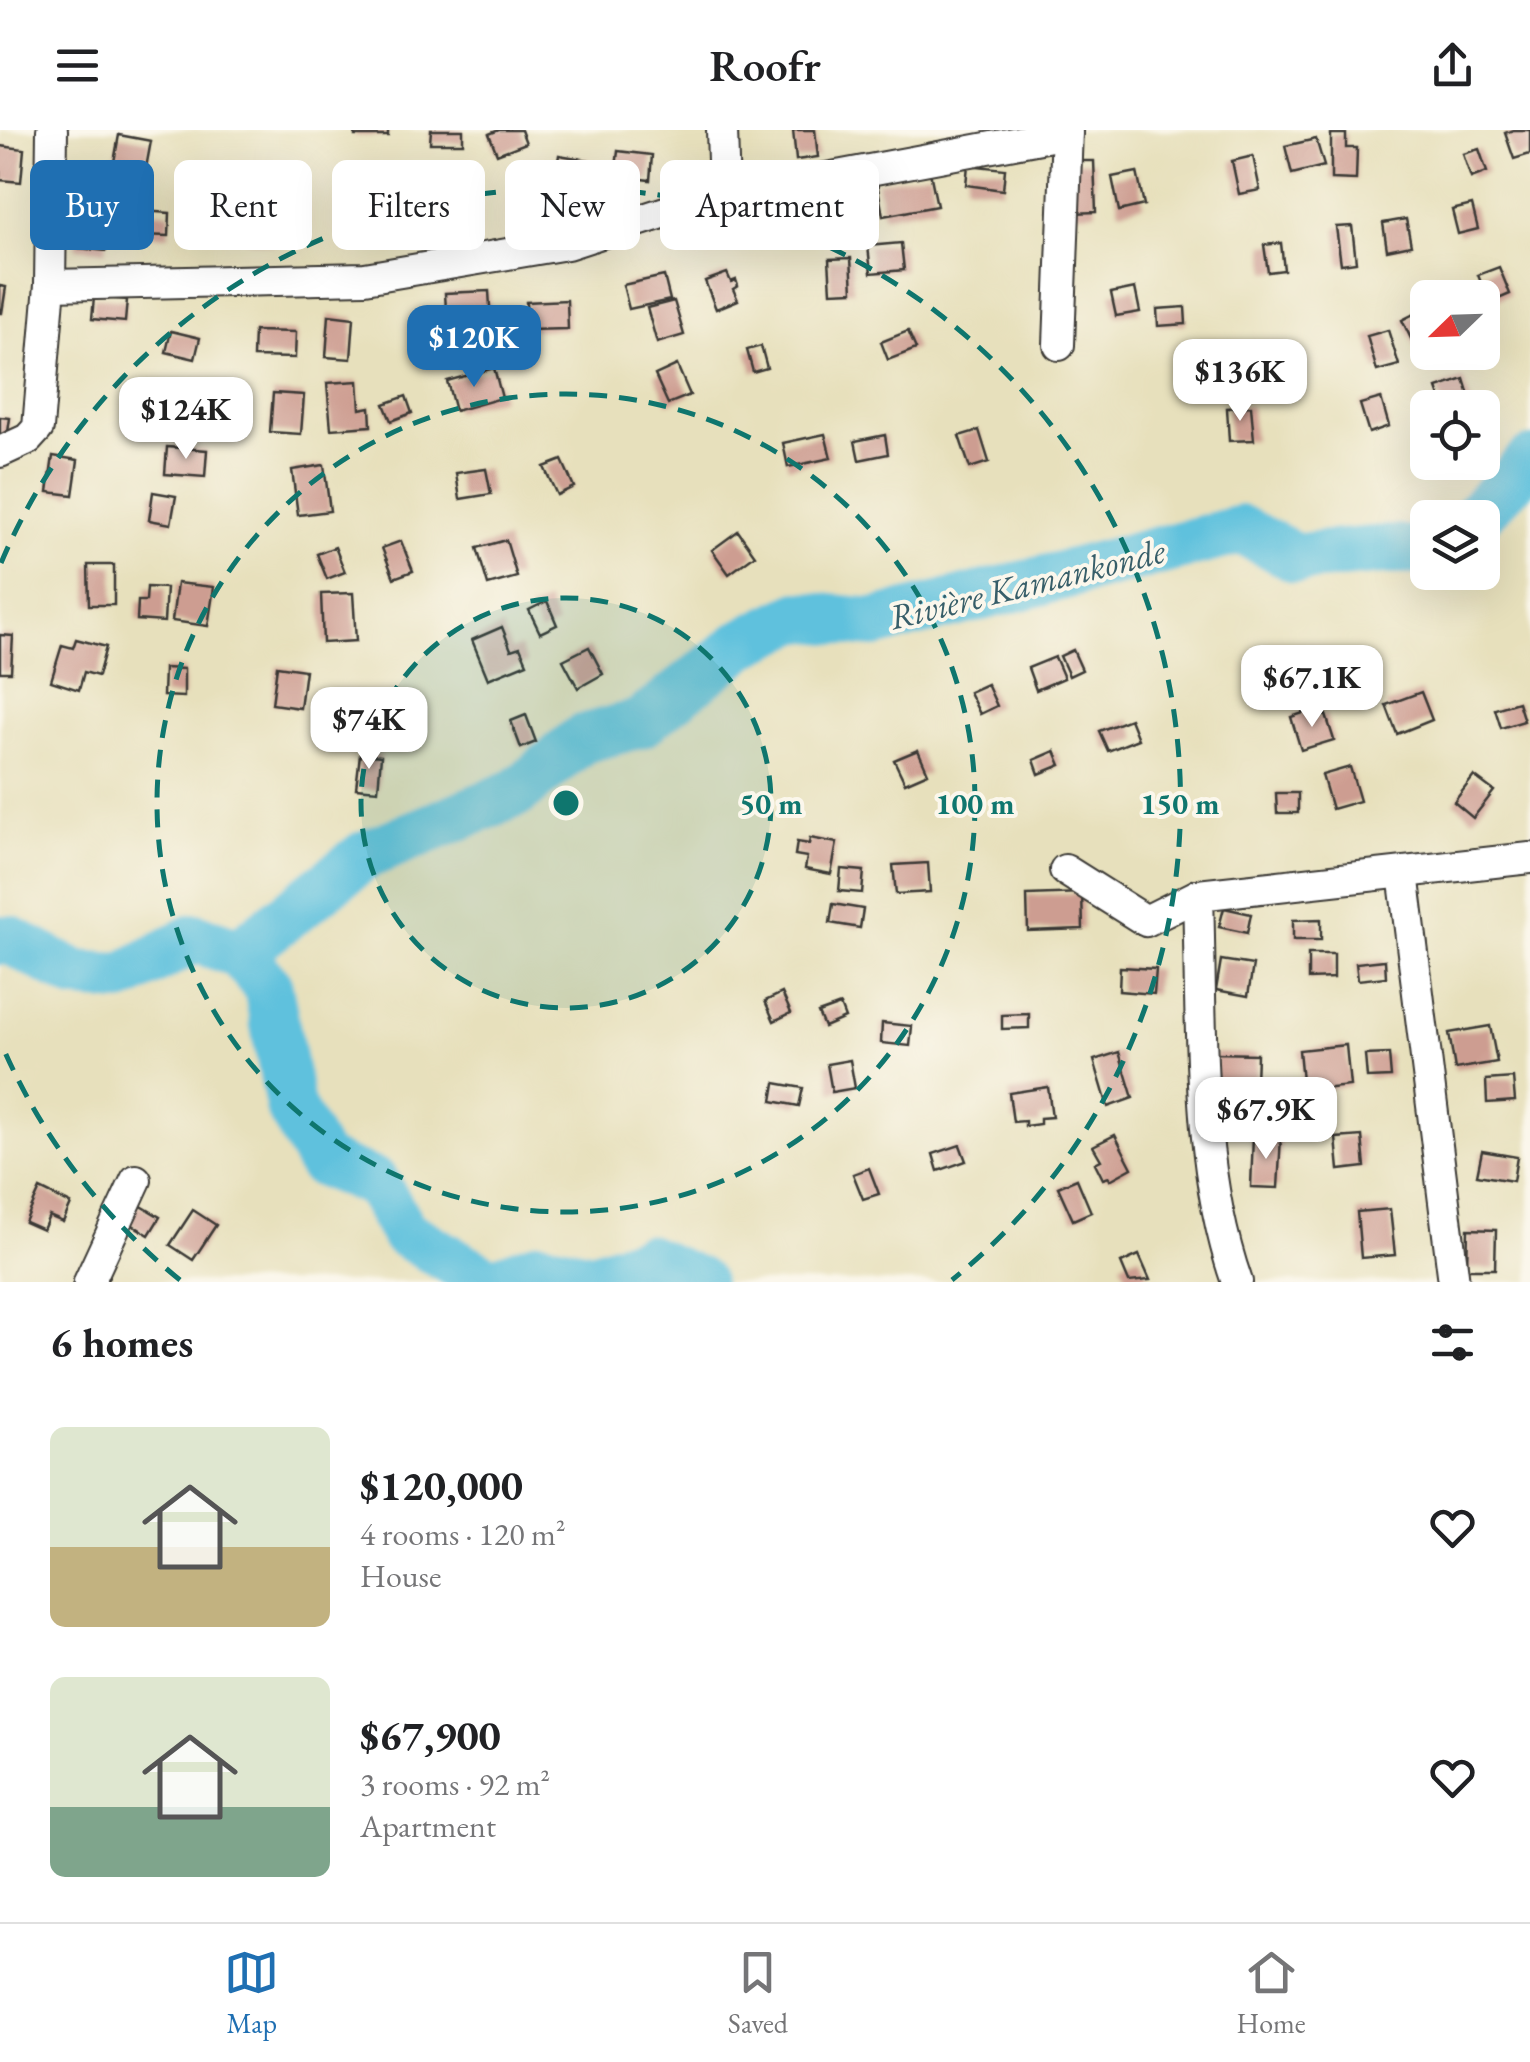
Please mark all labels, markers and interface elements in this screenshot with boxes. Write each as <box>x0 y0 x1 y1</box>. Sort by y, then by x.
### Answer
text: Roofr <box>709 36 821 94</box>
icon: menu <box>50 38 105 93</box>
icon: share <box>1425 38 1480 93</box>
chip: Buy <box>30 160 154 250</box>
chip: Rent <box>174 160 312 250</box>
chip: Filters <box>332 160 485 250</box>
chip: New <box>505 160 640 250</box>
chip: Apartment <box>660 160 879 250</box>
north arrow <box>1410 280 1500 370</box>
map controls <box>1410 280 1500 590</box>
pin: $120K <box>404 305 544 390</box>
text: $120K <box>429 316 519 358</box>
pin: $136K <box>1170 339 1310 424</box>
text: $136K <box>1195 350 1285 392</box>
pin: $124K <box>116 377 256 462</box>
text: $124K <box>141 388 231 430</box>
button: locate <box>1410 390 1500 480</box>
button: layers <box>1410 500 1500 590</box>
water label: Rivière Kamankonde <box>884 527 1171 640</box>
pin: $67.1K <box>1231 645 1393 730</box>
text: $67.1K <box>1263 656 1361 698</box>
pin: $74K <box>310 687 428 772</box>
text: $74K <box>332 698 406 740</box>
text: 50 m <box>739 784 803 823</box>
text: 100 m <box>936 784 1014 823</box>
text: 150 m <box>1141 784 1219 823</box>
centre of rings <box>548 785 584 821</box>
pin: $67.9K <box>1185 1077 1347 1162</box>
text: $67.9K <box>1217 1088 1315 1130</box>
text: 6 homes <box>50 1315 193 1370</box>
icon: filters <box>1425 1315 1480 1370</box>
text: $120,000 <box>360 1458 523 1513</box>
icon: home <box>130 1467 250 1587</box>
icon: heart <box>1425 1500 1480 1555</box>
text: 4 rooms · 120 m² <box>360 1513 566 1555</box>
text: House <box>360 1555 441 1597</box>
text: $67,900 <box>360 1708 501 1763</box>
icon: home <box>130 1717 250 1837</box>
icon: heart <box>1425 1750 1480 1805</box>
text: 3 rooms · 92 m² <box>360 1763 550 1805</box>
text: Apartment <box>360 1805 496 1847</box>
tab: Map <box>224 1945 279 2041</box>
tab: Saved <box>728 1945 788 2041</box>
tab: Home <box>1236 1945 1306 2041</box>

